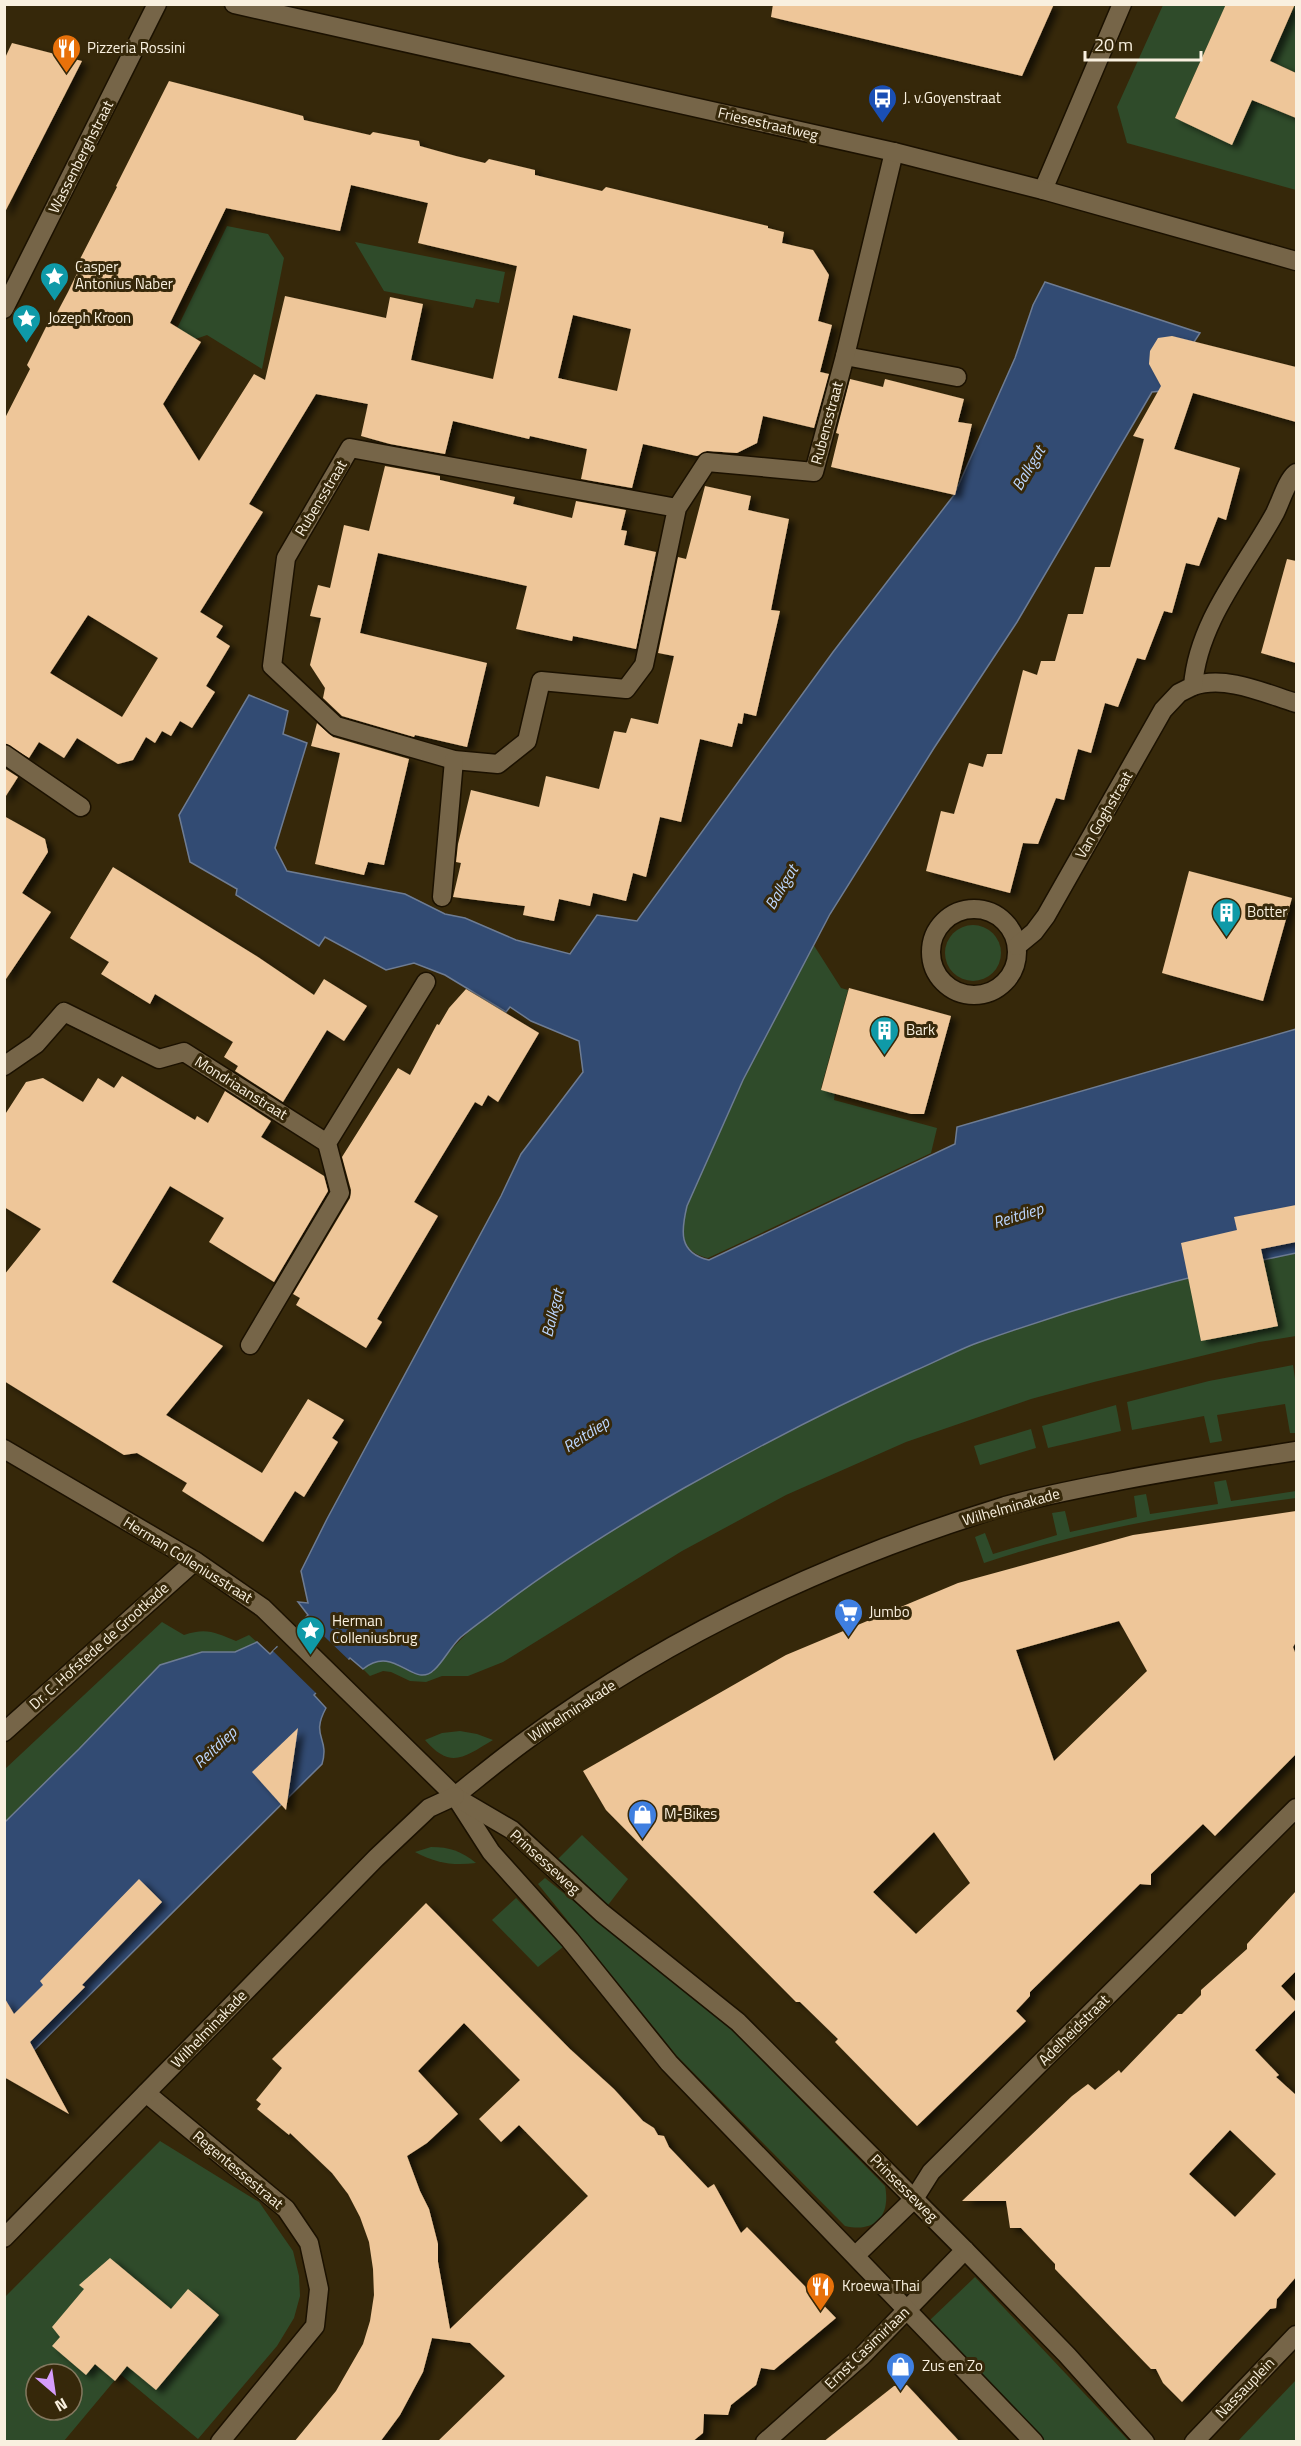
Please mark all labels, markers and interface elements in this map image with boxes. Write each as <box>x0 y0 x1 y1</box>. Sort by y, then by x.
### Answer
scale bar <box>1085 24 1200 62</box>
text: 20 m <box>1094 31 1133 58</box>
restaurant icon: Pizzeria Rossini <box>50 32 82 74</box>
place label: Pizzeria Rossini <box>87 36 185 59</box>
bus stop icon: J. v.Goyenstraat <box>866 82 898 124</box>
place label: J. v.Goyenstraat <box>903 86 1002 109</box>
street label: Wassenberghstraat <box>42 96 119 217</box>
street label: Friesestraatweg <box>716 101 821 146</box>
place label: Casper Antonius Naber <box>75 255 173 295</box>
place icon: Casper Antonius Naber <box>38 260 70 302</box>
place icon: Jozeph Kroon <box>11 302 43 344</box>
place label: Jozeph Kroon <box>48 306 131 329</box>
street label: Rubensstraat <box>804 378 849 467</box>
water label: Balkgat <box>1005 439 1052 495</box>
street label: Rubensstraat <box>289 455 353 540</box>
street label: Van Goghstraat <box>1069 766 1138 863</box>
water label: Balkgat <box>758 858 805 914</box>
building icon: Botter <box>1210 896 1242 938</box>
place label: Botter <box>1247 900 1287 923</box>
building icon: Bark <box>869 1014 901 1056</box>
place label: Bark <box>906 1018 935 1041</box>
street label: Mondriaanstraat <box>190 1050 293 1126</box>
water label: Reitdiep <box>990 1196 1047 1234</box>
water label: Balkgat <box>535 1285 570 1339</box>
water label: Reitdiep <box>558 1409 615 1458</box>
street label: Wilhelminakade <box>959 1482 1062 1531</box>
street label: Herman Colleniusstraat <box>119 1510 258 1609</box>
street label: Dr. C. Hofstede de Grootkade <box>24 1576 174 1715</box>
supermarket icon: Jumbo <box>832 1596 864 1638</box>
place label: Jumbo <box>869 1600 910 1623</box>
place label: Herman Colleniusbrug <box>332 1609 418 1649</box>
place icon: Herman Colleniusbrug <box>295 1614 327 1656</box>
street label: Wilhelminakade <box>523 1674 620 1748</box>
water label: Reitdiep <box>188 1720 243 1773</box>
shop icon: M-Bikes <box>627 1798 659 1840</box>
place label: M-Bikes <box>664 1802 717 1825</box>
street label: Prinsesseweg <box>505 1824 586 1900</box>
street label: Wilhelminakade <box>165 1984 252 2073</box>
street label: Adelheidstraat <box>1033 1988 1115 2070</box>
street label: Regentessestraat <box>188 2125 289 2215</box>
street label: Prinsesseweg <box>865 2148 944 2227</box>
restaurant icon: Kroewa Thai <box>805 2270 837 2312</box>
place label: Kroewa Thai <box>842 2274 920 2297</box>
street label: Ernst Casimirlaan <box>819 2301 914 2394</box>
shop icon: Zus en Zo <box>885 2350 917 2392</box>
street label: Nassauplein <box>1209 2352 1280 2423</box>
place label: Zus en Zo <box>922 2354 983 2377</box>
north arrow <box>24 2362 84 2422</box>
text: N <box>51 2392 72 2418</box>

